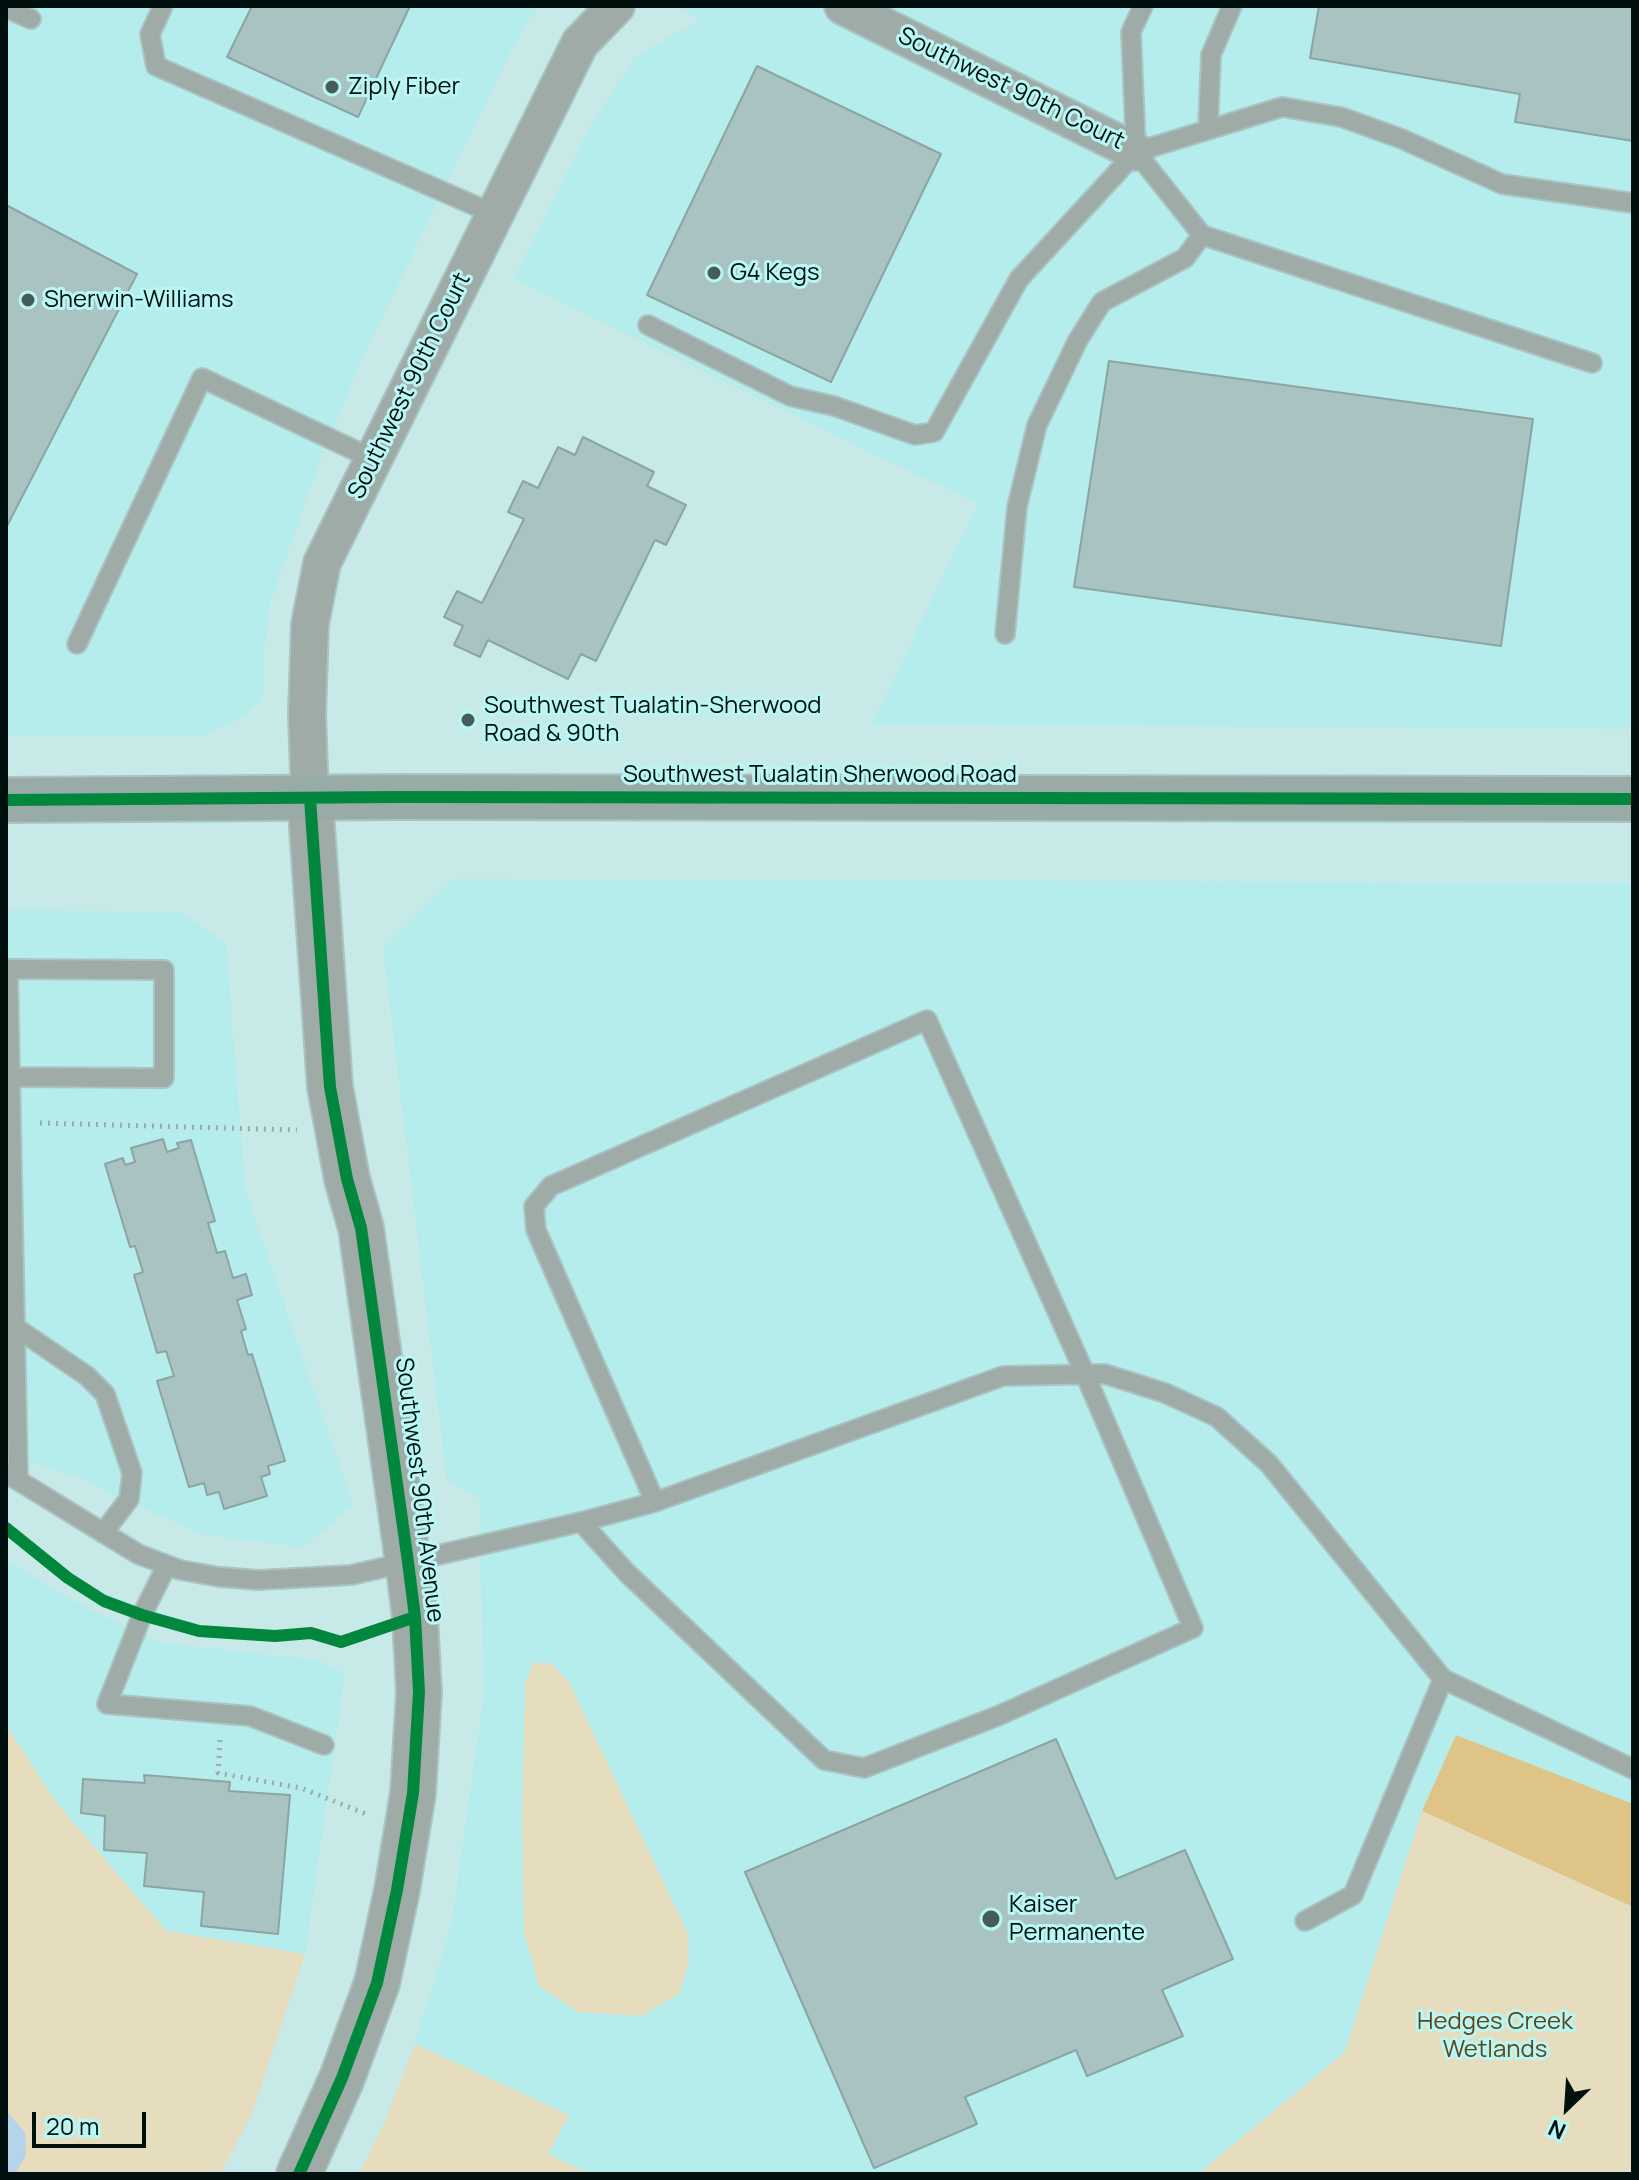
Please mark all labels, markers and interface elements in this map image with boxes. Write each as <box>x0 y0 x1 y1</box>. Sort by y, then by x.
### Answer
street label: Southwest 90th Court <box>893 22 1129 156</box>
place label: Ziply Fiber <box>348 73 460 101</box>
marker: Ziply Fiber <box>323 78 341 96</box>
place label: G4 Kegs <box>730 259 820 287</box>
marker: G4 Kegs <box>705 264 723 282</box>
street label: Southwest 90th Court <box>343 268 477 504</box>
place label: Sherwin-Williams <box>44 286 234 314</box>
marker: Sherwin-Williams <box>19 291 37 309</box>
place label: Southwest Tualatin-Sherwood Road & 90th <box>484 692 822 748</box>
marker: Southwest Tualatin-Sherwood Road & 90th <box>459 711 477 729</box>
street label: Southwest Tualatin Sherwood Road <box>623 761 1017 789</box>
street label: Southwest 90th Avenue <box>388 1356 450 1624</box>
place label: Kaiser Permanente <box>1009 1891 1145 1947</box>
marker: Kaiser Permanente <box>980 1908 1002 1930</box>
park label: Hedges Creek Wetlands <box>1417 2008 1573 2064</box>
north arrow <box>1527 2068 1607 2148</box>
scale bar <box>36 2096 150 2146</box>
text: 20 m <box>46 2109 99 2142</box>
text: N <box>1543 2113 1570 2147</box>

